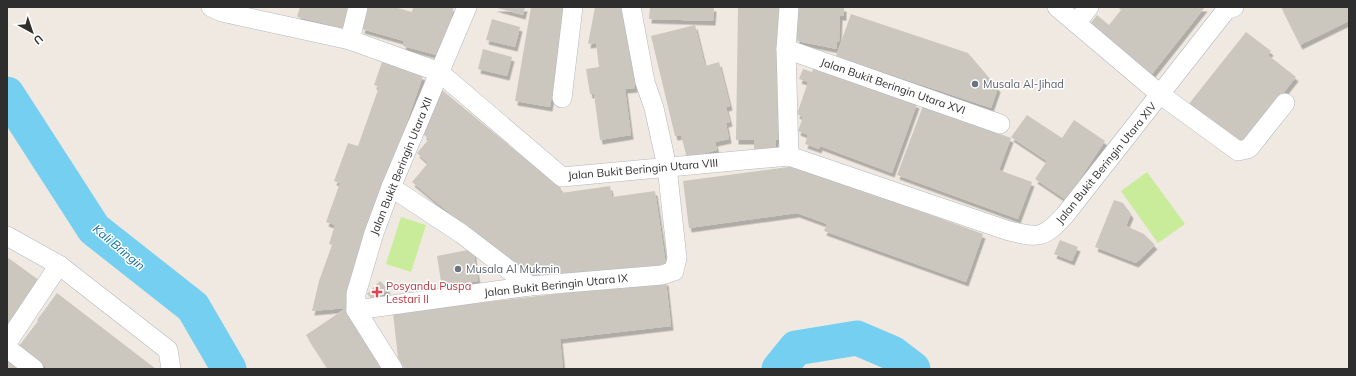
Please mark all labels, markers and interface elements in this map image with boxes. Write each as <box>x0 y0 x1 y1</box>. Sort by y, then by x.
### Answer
north arrow <box>12 12 52 52</box>
text: U <box>31 32 46 48</box>
street label: Jalan Bukit Beringin Utara XVI <box>819 55 967 117</box>
place label: Musala Al-Jihad <box>983 77 1064 91</box>
marker: Musala Al-Jihad <box>970 79 980 89</box>
street label: Jalan Bukit Beringin Utara XII <box>367 95 435 237</box>
street label: Jalan Bukit Beringin Utara XIV <box>1053 99 1160 227</box>
street label: Jalan Bukit Beringin Utara VIII <box>567 155 719 183</box>
water label: Kali Bringin <box>90 221 148 273</box>
place label: Musala Al Mukmin <box>466 262 560 276</box>
marker: Musala Al Mukmin <box>453 264 463 274</box>
street label: Jalan Bukit Beringin Utara IX <box>483 270 629 300</box>
place label: Posyandu Puspa Lestari II <box>386 279 471 306</box>
marker: Posyandu Puspa Lestari II <box>371 286 383 298</box>

